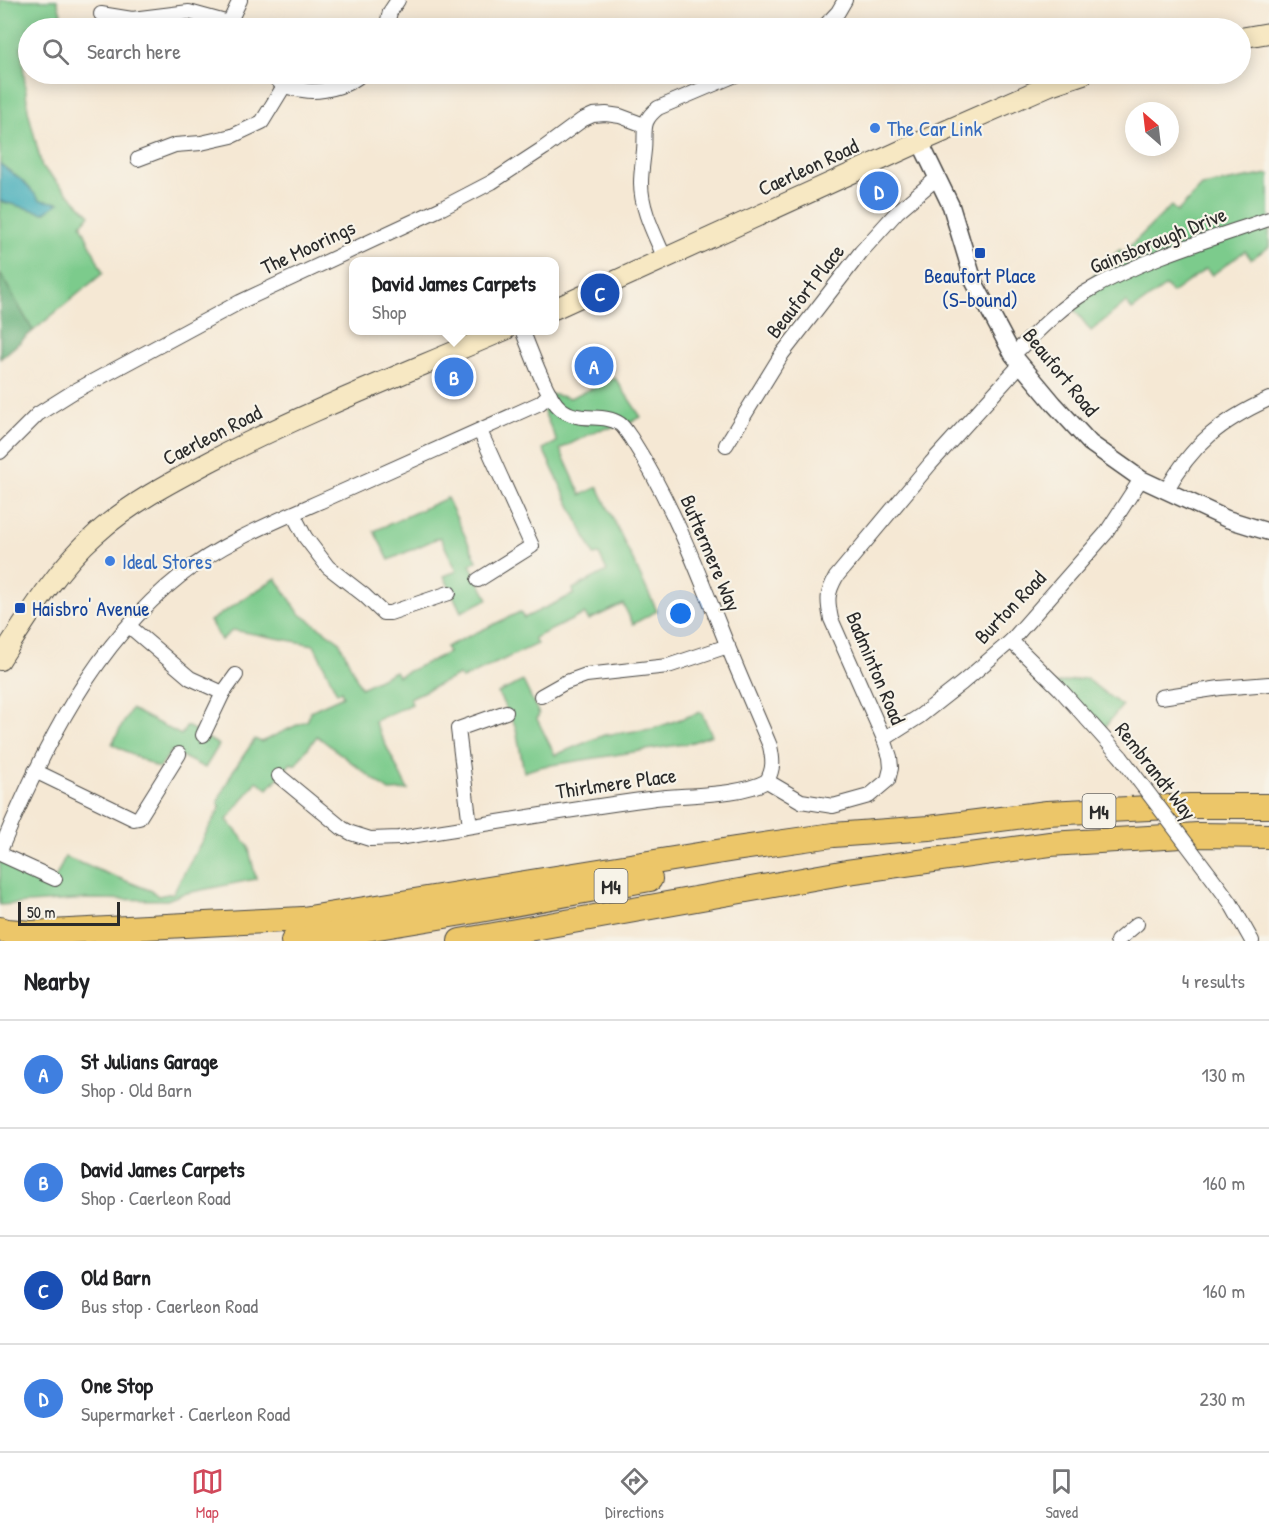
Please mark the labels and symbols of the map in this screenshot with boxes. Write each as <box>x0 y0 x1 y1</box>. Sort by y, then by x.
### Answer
north arrow <box>1125 102 1179 156</box>
place label: The Car Link <box>887 114 982 143</box>
marker: The Car Link <box>868 121 882 135</box>
street label: Caerleon Road <box>753 131 863 203</box>
pin: D <box>860 168 898 213</box>
street label: Gainsborough Drive <box>1085 199 1231 281</box>
street label: The Moorings <box>256 213 360 281</box>
street label: Beaufort Place <box>759 238 851 344</box>
marker: Beaufort Place (S-bound) <box>973 246 987 260</box>
place label: Beaufort Place (S-bound) <box>924 261 1036 314</box>
pin: C <box>580 270 620 316</box>
street label: Beaufort Road <box>1016 322 1106 422</box>
pin: A <box>574 344 614 388</box>
pin: B <box>434 354 474 400</box>
street label: Caerleon Road <box>158 398 266 472</box>
street label: Buttermere Way <box>673 490 749 616</box>
place label: Ideal Stores <box>122 547 212 576</box>
marker: Ideal Stores <box>103 554 117 568</box>
street label: Burton Road <box>968 564 1052 650</box>
place label: Haisbro' Avenue <box>32 594 150 623</box>
your location <box>666 599 695 628</box>
marker: Haisbro' Avenue <box>13 601 27 615</box>
street label: Badminton Road <box>839 607 913 729</box>
street label: Rembrandt Way <box>1109 716 1203 826</box>
street label: Thirlmere Place <box>554 760 678 806</box>
road number: M4 <box>1082 794 1116 828</box>
road number: M4 <box>594 869 628 903</box>
scale bar <box>18 899 120 926</box>

